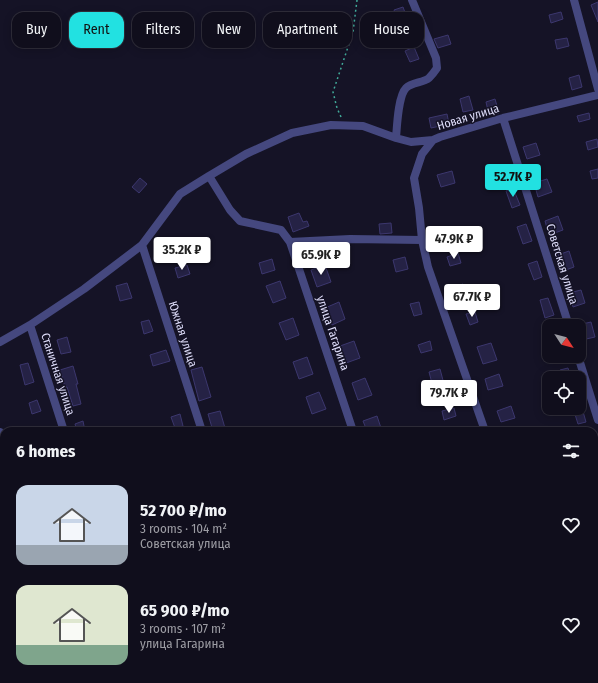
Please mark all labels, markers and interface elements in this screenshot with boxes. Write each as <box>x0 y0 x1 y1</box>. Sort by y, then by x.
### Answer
chip: Buy <box>12 12 61 48</box>
chip: Rent <box>69 12 124 48</box>
chip: Filters <box>132 12 194 48</box>
chip: New <box>202 12 255 48</box>
chip: Apartment <box>263 12 352 48</box>
chip: House <box>360 12 424 48</box>
street label: Новая улица <box>435 101 501 133</box>
pin: 52.7K ₽ <box>476 164 550 198</box>
text: 52.7K ₽ <box>494 169 532 184</box>
street label: Советская улица <box>543 222 581 306</box>
pin: 47.9K ₽ <box>417 226 491 260</box>
text: 47.9K ₽ <box>435 231 473 246</box>
pin: 35.2K ₽ <box>145 237 219 271</box>
text: 35.2K ₽ <box>163 242 201 257</box>
pin: 65.9K ₽ <box>284 242 358 276</box>
text: 65.9K ₽ <box>301 247 341 262</box>
pin: 67.7K ₽ <box>435 284 509 318</box>
text: 67.7K ₽ <box>453 289 491 304</box>
street label: улица Гагарина <box>314 294 352 372</box>
street label: Южная улица <box>166 299 200 369</box>
north arrow <box>542 319 586 363</box>
map controls <box>542 319 586 415</box>
street label: Станичная улица <box>38 331 78 417</box>
button: locate <box>542 371 586 415</box>
pin: 79.7K ₽ <box>412 380 486 414</box>
text: 79.7K ₽ <box>430 385 468 400</box>
icon: filters <box>560 440 582 462</box>
text: 6 homes <box>16 441 75 462</box>
text: 52 700 ₽/mo <box>140 500 227 521</box>
icon: home <box>48 501 96 549</box>
icon: heart <box>560 514 582 536</box>
text: 3 rooms · 104 m² <box>140 521 227 536</box>
text: Советская улица <box>140 536 231 551</box>
text: 65 900 ₽/mo <box>140 600 229 621</box>
icon: home <box>48 601 96 649</box>
icon: heart <box>560 614 582 636</box>
text: 3 rooms · 107 m² <box>140 621 226 636</box>
text: улица Гагарина <box>140 636 225 651</box>

